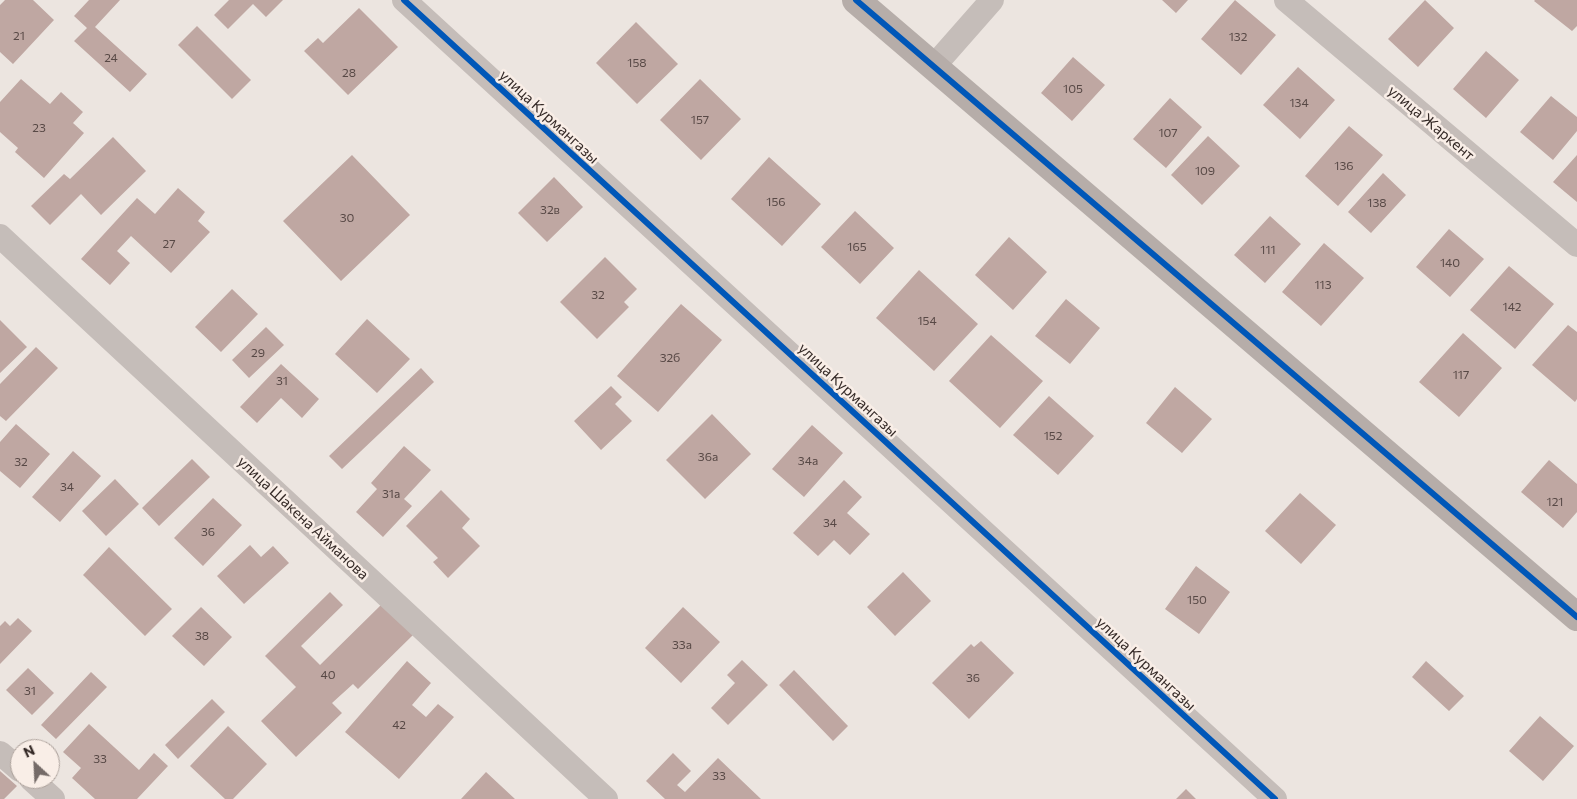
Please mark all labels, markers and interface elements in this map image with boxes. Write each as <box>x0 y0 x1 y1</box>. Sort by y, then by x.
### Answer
house number: 21 <box>13 29 25 43</box>
house number: 132 <box>1229 30 1247 44</box>
house number: 24 <box>104 51 118 65</box>
house number: 158 <box>627 56 647 70</box>
house number: 28 <box>342 66 356 80</box>
street label: улица Курмангазы <box>496 66 602 168</box>
house number: 105 <box>1063 82 1083 96</box>
street label: улица Жаркент <box>1384 82 1478 164</box>
house number: 134 <box>1289 96 1309 110</box>
house number: 157 <box>691 113 709 127</box>
house number: 23 <box>32 121 46 135</box>
house number: 107 <box>1158 126 1178 140</box>
house number: 136 <box>1334 159 1354 173</box>
house number: 109 <box>1195 164 1215 178</box>
house number: 156 <box>766 195 786 209</box>
house number: 138 <box>1367 196 1387 210</box>
house number: 32в <box>540 203 560 217</box>
house number: 30 <box>340 211 354 225</box>
house number: 27 <box>163 237 175 251</box>
house number: 165 <box>847 240 867 254</box>
house number: 111 <box>1260 243 1276 257</box>
house number: 140 <box>1440 256 1460 270</box>
house number: 113 <box>1314 278 1332 292</box>
house number: 32 <box>591 288 605 302</box>
house number: 142 <box>1503 300 1521 314</box>
house number: 154 <box>917 314 937 328</box>
street label: улица Курмангазы <box>795 339 901 441</box>
house number: 29 <box>251 346 265 360</box>
house number: 32б <box>660 351 680 365</box>
house number: 117 <box>1453 368 1469 382</box>
house number: 31 <box>276 374 288 388</box>
house number: 152 <box>1044 429 1062 443</box>
house number: 36а <box>698 450 718 464</box>
street label: улица Шакена Айманова <box>234 452 372 584</box>
house number: 34а <box>798 454 818 468</box>
house number: 32 <box>14 455 28 469</box>
house number: 34 <box>60 480 74 494</box>
house number: 31а <box>382 487 400 501</box>
house number: 121 <box>1547 495 1563 509</box>
house number: 34 <box>823 516 837 530</box>
house number: 36 <box>201 525 215 539</box>
house number: 150 <box>1187 593 1207 607</box>
street label: улица Курмангазы <box>1093 613 1199 715</box>
house number: 38 <box>195 629 209 643</box>
house number: 33а <box>672 638 692 652</box>
house number: 40 <box>320 668 336 682</box>
house number: 36 <box>966 671 980 685</box>
house number: 31 <box>24 684 36 698</box>
house number: 42 <box>392 718 406 732</box>
north arrow <box>10 739 60 789</box>
text: N <box>21 741 37 761</box>
house number: 33 <box>93 752 107 766</box>
house number: 33 <box>712 769 726 783</box>

